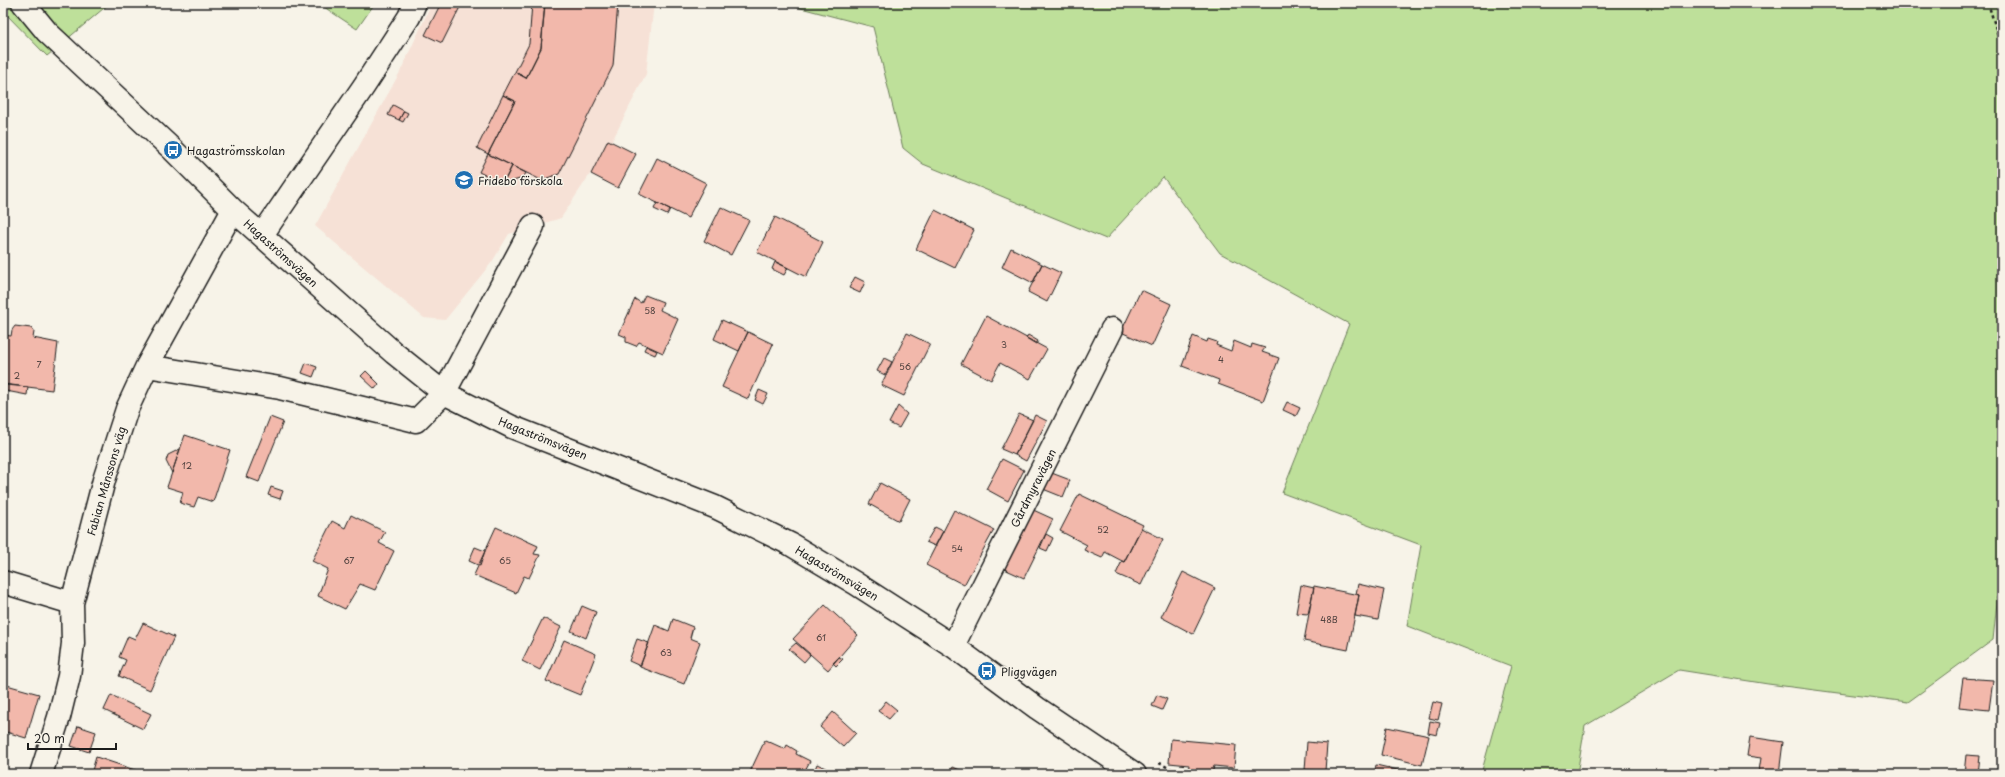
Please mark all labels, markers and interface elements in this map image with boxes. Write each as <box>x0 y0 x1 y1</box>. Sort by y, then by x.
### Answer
bus stop icon: Hagaströmsskolan <box>162 139 184 161</box>
place label: Hagaströmsskolan <box>187 142 285 159</box>
school or university icon: Fridebo förskola <box>453 169 475 191</box>
place label: Fridebo förskola <box>478 172 563 189</box>
street label: Hagaströmsvägen <box>240 215 322 291</box>
house number: 58 <box>644 303 656 317</box>
house number: 3 <box>1001 337 1007 351</box>
house number: 4 <box>1218 352 1224 366</box>
house number: 7 <box>36 357 42 371</box>
house number: 56 <box>899 359 911 373</box>
house number: 2 <box>14 368 20 382</box>
street label: Hagaströmsvägen <box>496 412 590 464</box>
street label: Fabian Månssons väg <box>82 424 130 538</box>
street label: Gårdmyravägen <box>1006 446 1060 530</box>
house number: 12 <box>182 458 192 472</box>
house number: 52 <box>1097 522 1109 536</box>
street label: Hagaströmsvägen <box>792 541 882 605</box>
house number: 54 <box>951 541 963 555</box>
house number: 67 <box>343 553 355 567</box>
house number: 65 <box>499 553 511 567</box>
house number: 48B <box>1320 612 1338 626</box>
house number: 61 <box>816 630 826 644</box>
house number: 63 <box>660 645 672 659</box>
bus stop icon: Pliggvägen <box>976 660 998 682</box>
place label: Pliggvägen <box>1001 663 1057 680</box>
scale bar <box>28 725 116 751</box>
text: 20 m <box>34 729 65 747</box>

